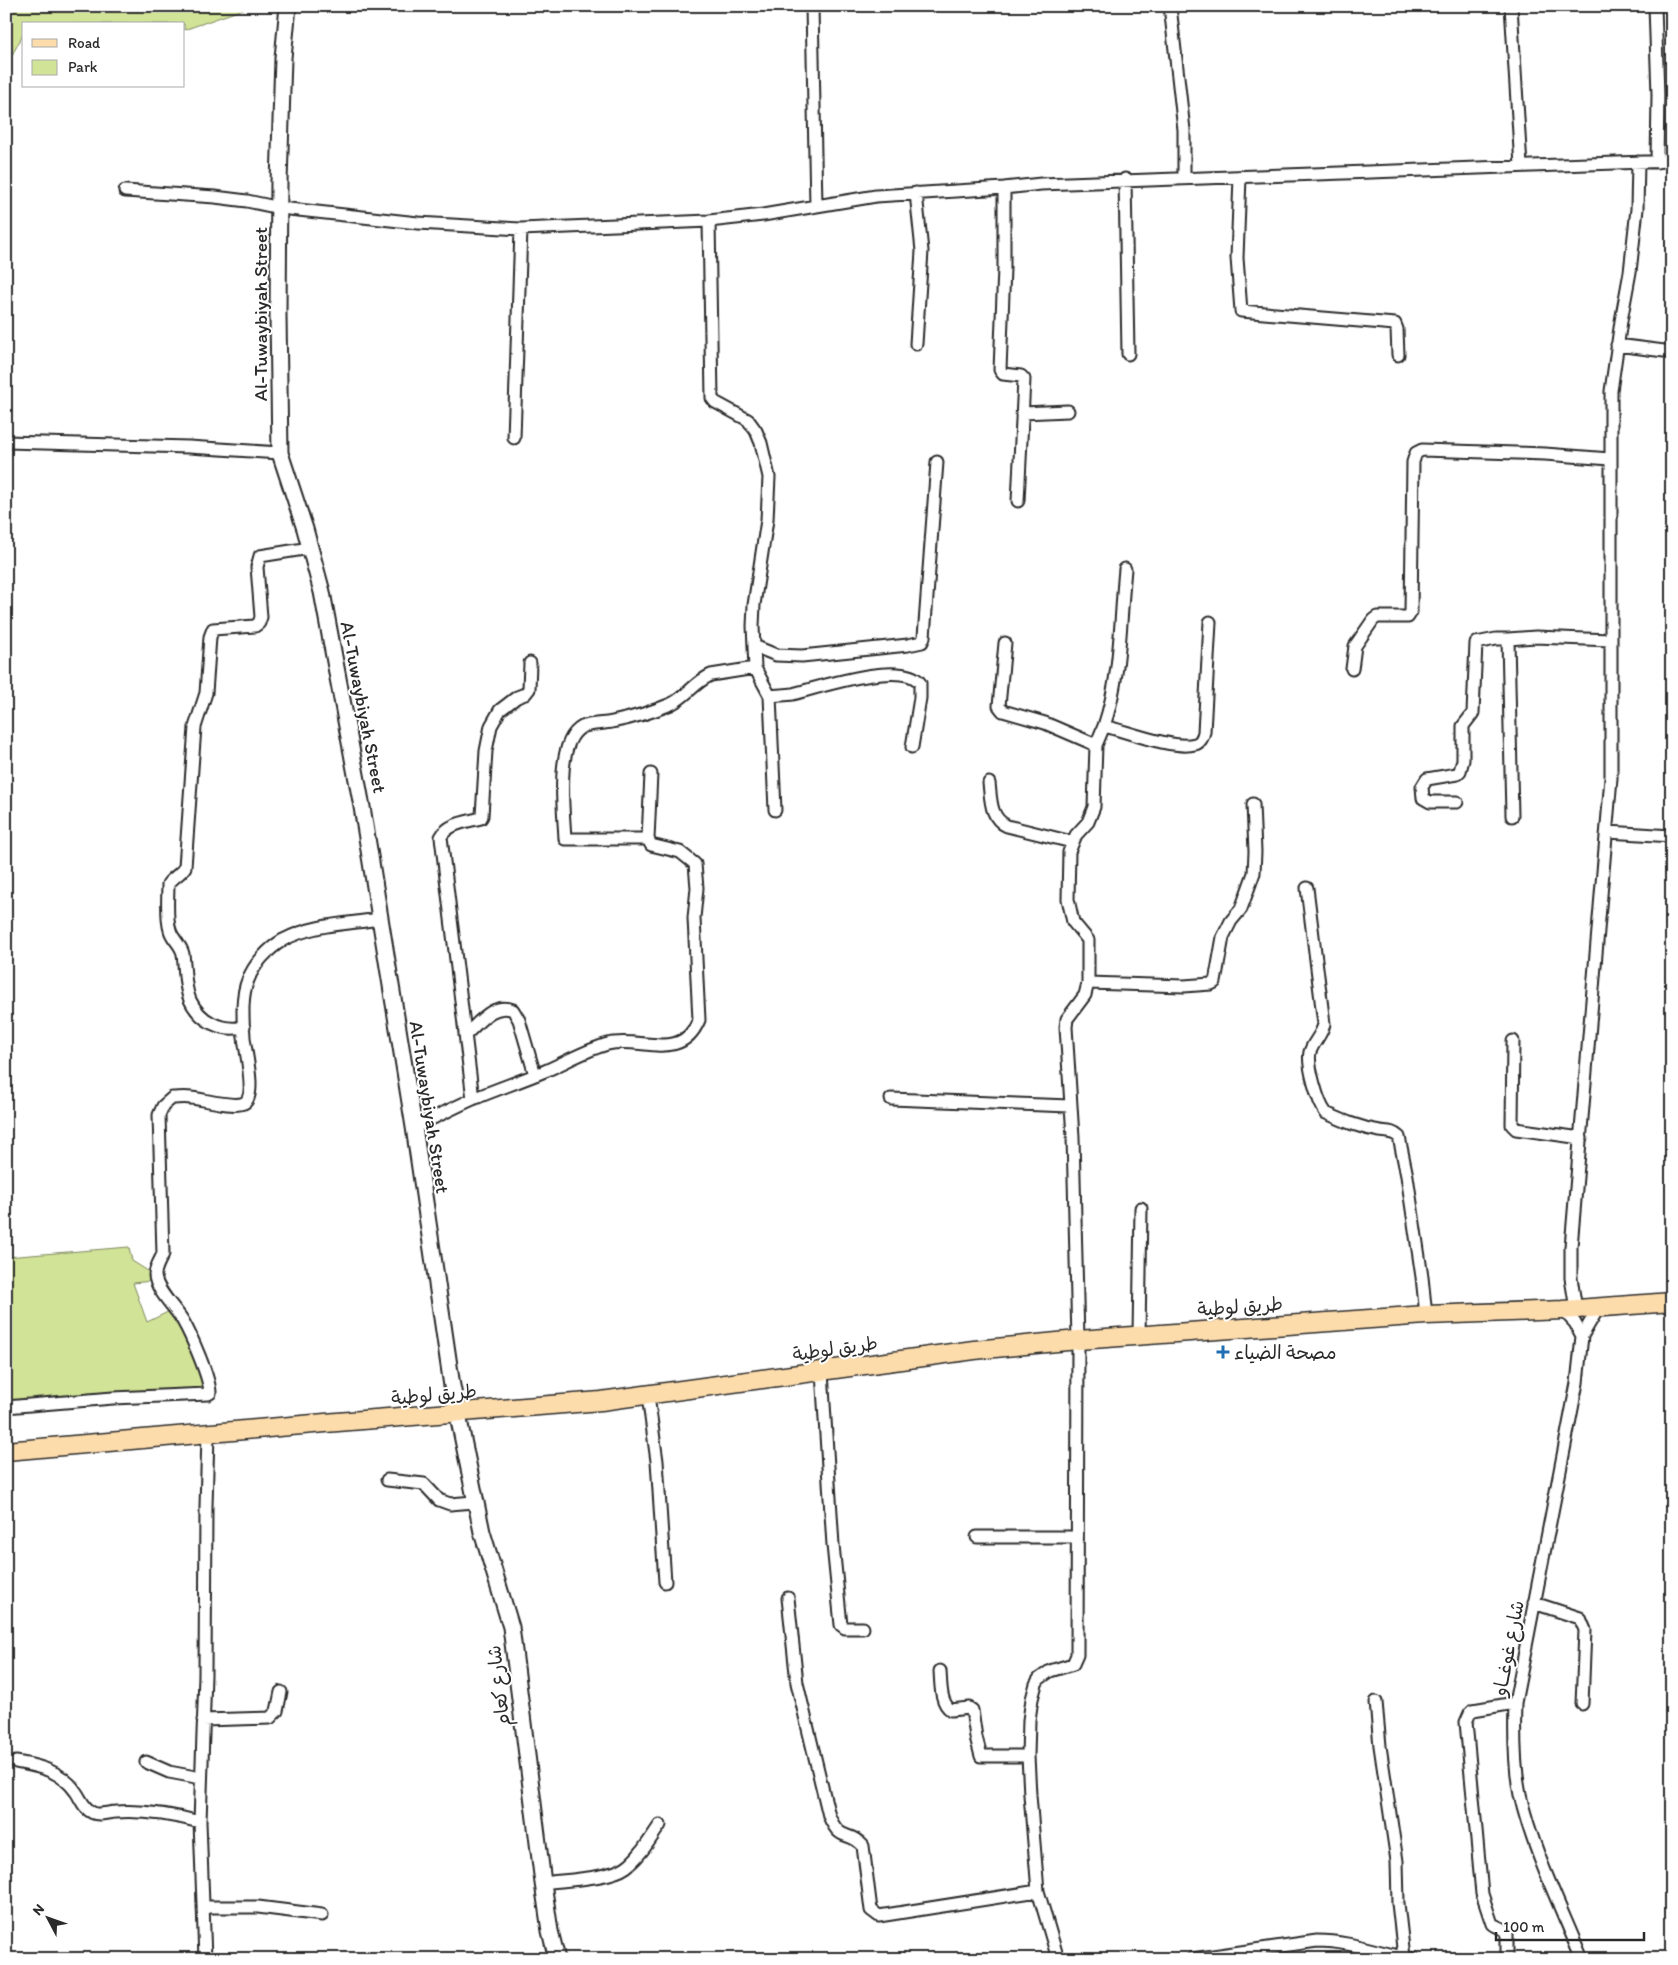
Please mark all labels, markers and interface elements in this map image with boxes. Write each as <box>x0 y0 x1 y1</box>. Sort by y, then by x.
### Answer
legend <box>22 22 185 88</box>
text: Road <box>68 34 101 52</box>
text: Park <box>68 58 98 76</box>
street label: Al-Tuwaybiyah Street <box>249 227 272 401</box>
street label: Al-Tuwaybiyah Street <box>336 619 391 795</box>
street label: Al-Tuwaybiyah Street <box>405 1019 455 1195</box>
street label: طريق لوطية <box>1196 1292 1284 1322</box>
street label: طريق لوطية <box>791 1331 879 1367</box>
place label: مصحة الضياء <box>1234 1341 1336 1364</box>
marker: مصحة الضياء <box>1216 1345 1230 1359</box>
street label: طريق لوطية <box>390 1379 478 1411</box>
street label: شارع غوغــاو <box>1488 1598 1531 1700</box>
street label: شارع كعام <box>482 1644 518 1728</box>
north arrow <box>22 1892 72 1942</box>
text: N <box>29 1901 48 1919</box>
scale bar <box>1496 1910 1643 1942</box>
text: 100 m <box>1503 1918 1545 1936</box>

